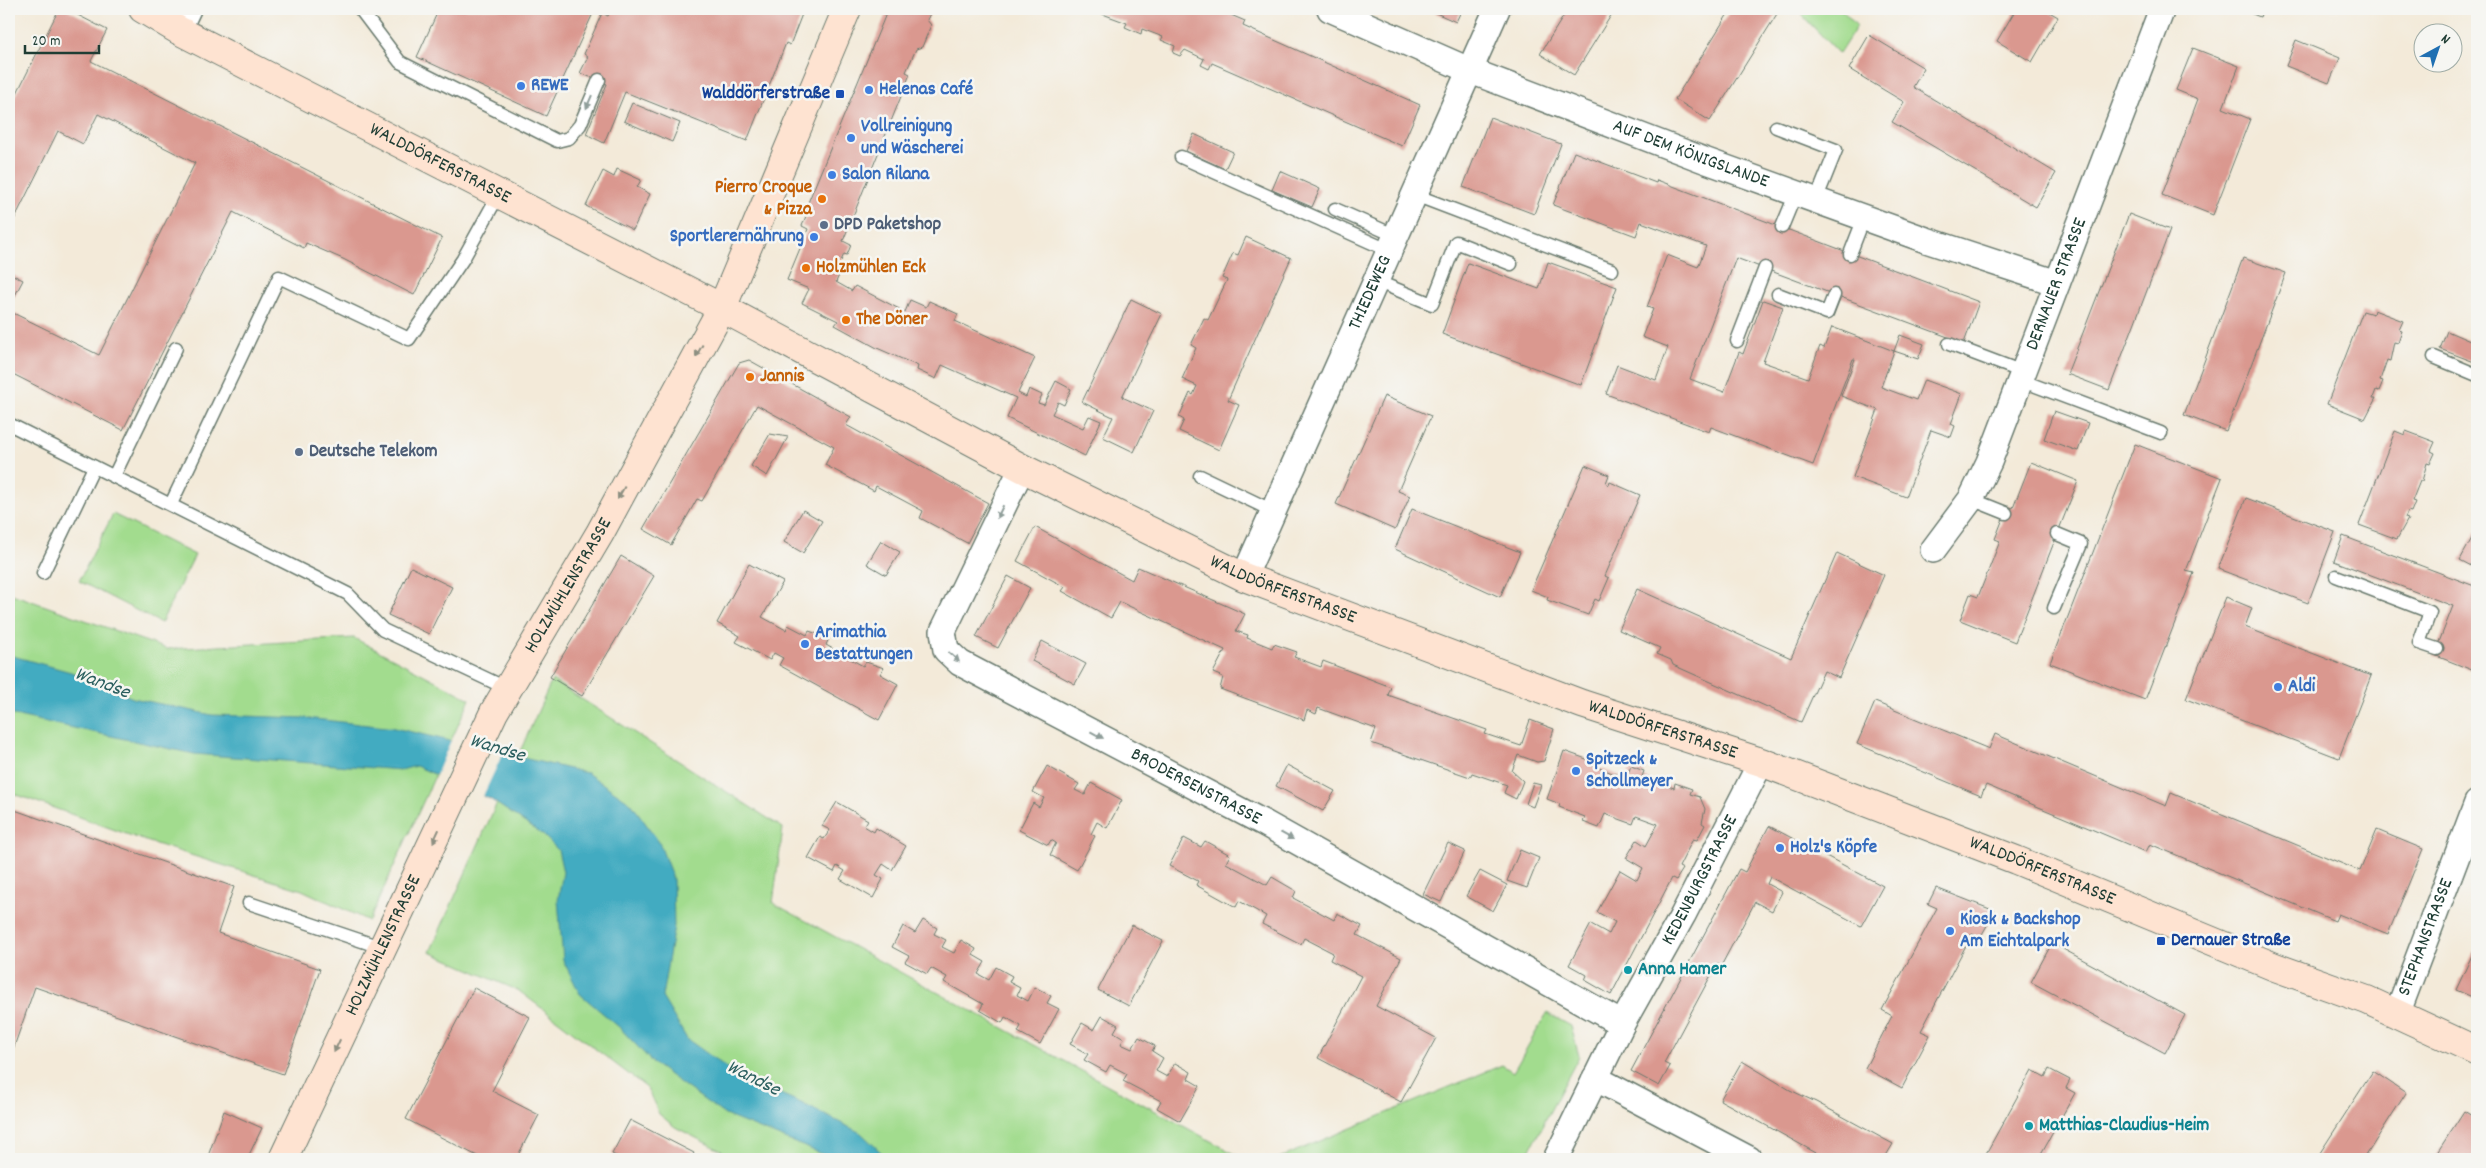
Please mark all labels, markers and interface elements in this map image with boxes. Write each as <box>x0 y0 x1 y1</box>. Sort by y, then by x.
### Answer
scale bar <box>25 22 99 54</box>
north arrow <box>2414 22 2464 72</box>
text: N <box>2436 30 2454 50</box>
text: 20 m <box>32 31 60 53</box>
place label: REWE <box>531 73 569 100</box>
place label: Helenas Café <box>879 77 973 104</box>
marker: REWE <box>515 80 527 92</box>
place label: Walddörferstraße <box>702 81 830 108</box>
marker: Helenas Café <box>863 84 875 96</box>
marker: Walddörferstraße <box>834 88 846 100</box>
one-way arrow <box>585 95 593 109</box>
street label: AUF DEM KÖNIGSLANDE <box>1609 113 1773 196</box>
place label: Vollreinigung und Wäscherei <box>861 114 964 163</box>
street label: WALDDÖRFERSTRASSE <box>364 116 516 211</box>
marker: Vollreinigung und Wäscherei <box>845 132 857 144</box>
place label: Salon Rilana <box>842 162 930 189</box>
marker: Salon Rilana <box>826 169 838 181</box>
place label: Pierro Croque & Pizza <box>715 175 813 224</box>
marker: Pierro Croque & Pizza <box>816 193 828 205</box>
place label: DPD Paketshop <box>834 212 941 239</box>
street label: DERNAUER STRASSE <box>2019 214 2095 354</box>
marker: DPD Paketshop <box>818 219 830 231</box>
place label: Sportlerernährung <box>670 224 804 251</box>
marker: Sportlerernährung <box>808 231 820 243</box>
street label: THIEDEWEG <box>1342 251 1399 335</box>
place label: Holzmühlen Eck <box>816 255 926 282</box>
marker: Holzmühlen Eck <box>800 262 812 274</box>
place label: The Döner <box>856 307 928 334</box>
marker: The Döner <box>840 314 852 326</box>
one-way arrow <box>695 343 703 358</box>
place label: Jannis <box>760 364 805 391</box>
marker: Jannis <box>744 371 756 383</box>
place label: Deutsche Telekom <box>309 439 438 466</box>
marker: Deutsche Telekom <box>293 446 305 458</box>
one-way arrow <box>617 486 625 501</box>
one-way arrow <box>996 505 1004 519</box>
street label: HOLZMÜHLENSTRASSE <box>518 513 619 659</box>
street label: WALDDÖRFERSTRASSE <box>1205 549 1360 632</box>
place label: Arimathia Bestattungen <box>815 620 913 669</box>
marker: Arimathia Bestattungen <box>799 638 811 650</box>
one-way arrow <box>948 652 961 663</box>
water label: Wandse <box>71 661 135 708</box>
place label: Aldi <box>2288 674 2316 701</box>
marker: Aldi <box>2272 681 2284 693</box>
street label: WALDDÖRFERSTRASSE <box>1585 693 1741 767</box>
water label: Wandse <box>466 727 529 771</box>
one-way arrow <box>1089 731 1104 739</box>
street label: BRODERSENSTRASSE <box>1126 742 1266 833</box>
place label: Spitzeck & Schollmeyer <box>1586 747 1674 796</box>
marker: Spitzeck & Schollmeyer <box>1570 765 1582 777</box>
street label: KEDENBURGSTRASSE <box>1655 810 1745 950</box>
one-way arrow <box>432 829 440 843</box>
street label: WALDDÖRFERSTRASSE <box>1965 830 2120 913</box>
one-way arrow <box>1280 831 1293 840</box>
place label: Holz's Köpfe <box>1790 835 1877 862</box>
marker: Holz's Köpfe <box>1774 842 1786 854</box>
street label: HOLZMÜHLENSTRASSE <box>339 870 429 1021</box>
street label: STEPHANSTRASSE <box>2391 874 2461 1000</box>
place label: Kiosk & Backshop Am Eichtalpark <box>1960 907 2081 956</box>
marker: Kiosk & Backshop Am Eichtalpark <box>1944 925 1956 937</box>
place label: Dernauer Straße <box>2171 928 2291 955</box>
marker: Dernauer Straße <box>2155 935 2167 947</box>
place label: Anna Hamer <box>1638 957 1727 984</box>
marker: Anna Hamer <box>1622 964 1634 976</box>
one-way arrow <box>333 1039 341 1053</box>
water label: Wandse <box>721 1054 786 1105</box>
place label: Matthias-Claudius-Heim <box>2039 1113 2209 1140</box>
marker: Matthias-Claudius-Heim <box>2023 1120 2035 1132</box>

